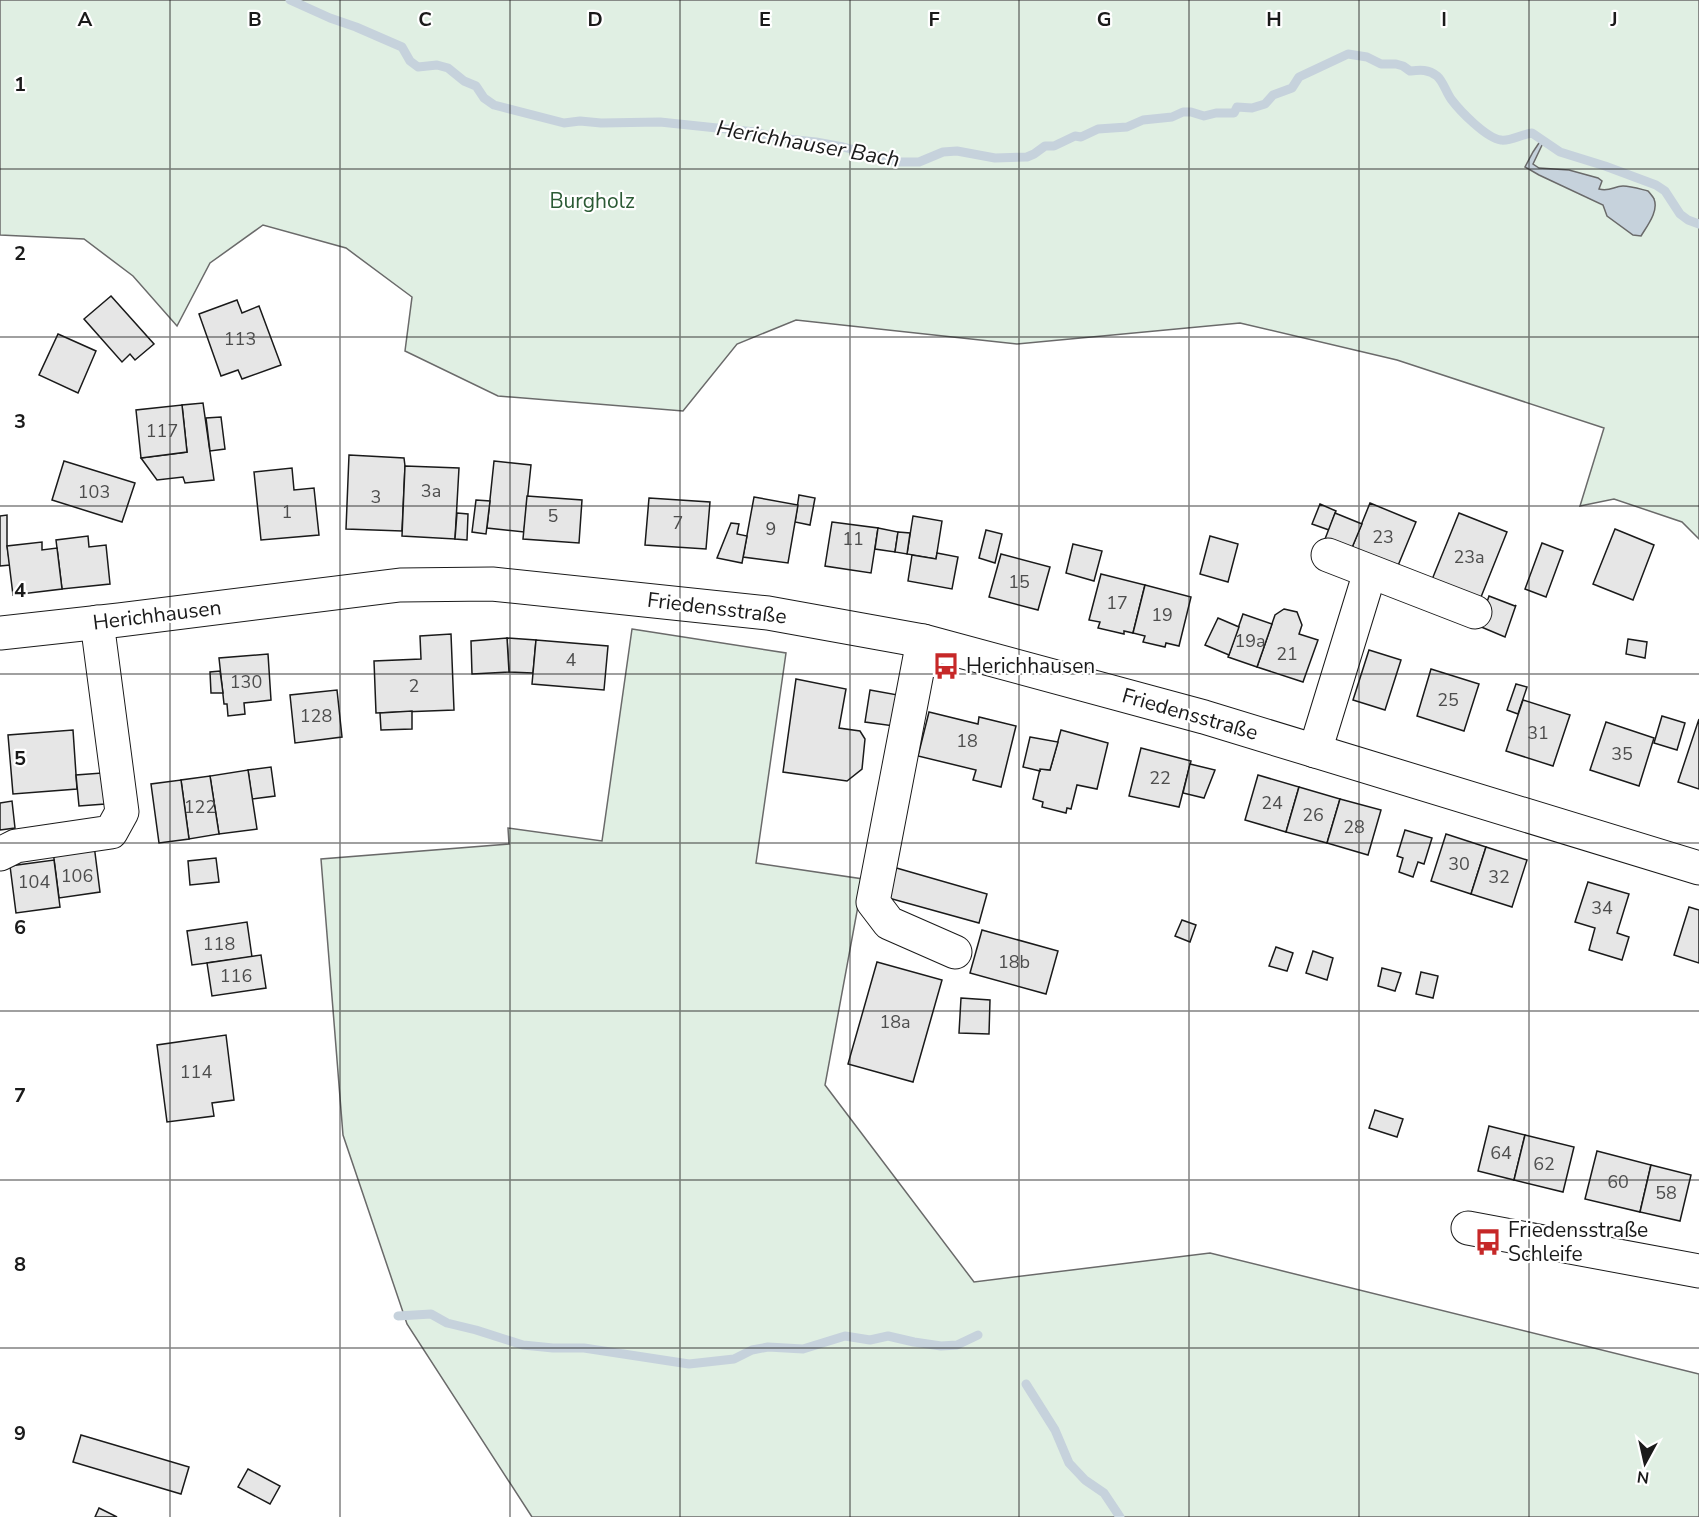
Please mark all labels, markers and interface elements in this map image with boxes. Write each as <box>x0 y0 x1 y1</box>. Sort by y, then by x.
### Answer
text: A <box>78 6 93 33</box>
text: B <box>248 6 262 33</box>
text: C <box>418 6 432 33</box>
text: D <box>587 6 603 33</box>
text: E <box>759 6 771 33</box>
text: F <box>928 6 940 33</box>
text: G <box>1097 6 1111 33</box>
text: H <box>1266 6 1282 33</box>
text: I <box>1441 6 1447 33</box>
text: J <box>1609 6 1618 33</box>
text: 1 <box>14 71 26 98</box>
water label: Herichhauser Bach <box>714 113 902 175</box>
park label: Burgholz <box>549 187 635 215</box>
text: 2 <box>14 240 26 267</box>
house number: 113 <box>224 327 256 351</box>
text: 3 <box>14 408 26 435</box>
house number: 117 <box>146 419 178 443</box>
house number: 3a <box>421 479 441 503</box>
house number: 103 <box>78 480 110 504</box>
house number: 3 <box>371 485 381 509</box>
house number: 1 <box>282 500 292 524</box>
house number: 5 <box>548 504 558 528</box>
house number: 7 <box>673 511 683 535</box>
house number: 9 <box>766 517 776 541</box>
house number: 23 <box>1372 525 1394 549</box>
house number: 11 <box>842 527 864 551</box>
house number: 23a <box>1453 545 1485 569</box>
house number: 15 <box>1008 570 1030 594</box>
text: 4 <box>14 577 26 604</box>
street label: Friedensstraße <box>646 586 788 630</box>
house number: 17 <box>1106 591 1128 615</box>
street label: Herichhausen <box>91 593 223 637</box>
house number: 19 <box>1151 603 1173 627</box>
house number: 19a <box>1234 629 1266 653</box>
house number: 21 <box>1276 642 1298 666</box>
house number: 4 <box>566 648 577 672</box>
bus stop icon: Herichhausen <box>931 651 961 681</box>
place label: Herichhausen <box>966 652 1095 680</box>
house number: 130 <box>230 670 262 694</box>
house number: 2 <box>409 674 419 698</box>
street label: Friedensstraße <box>1119 681 1261 747</box>
house number: 25 <box>1437 688 1459 712</box>
house number: 128 <box>300 704 332 728</box>
house number: 31 <box>1527 721 1549 745</box>
house number: 18 <box>956 729 978 753</box>
house number: 35 <box>1611 742 1633 766</box>
text: 5 <box>14 745 26 772</box>
house number: 22 <box>1149 766 1171 790</box>
house number: 24 <box>1261 791 1283 815</box>
house number: 122 <box>184 795 216 819</box>
house number: 26 <box>1302 803 1324 827</box>
house number: 28 <box>1343 815 1365 839</box>
house number: 30 <box>1448 852 1470 876</box>
house number: 106 <box>61 864 93 888</box>
house number: 32 <box>1488 865 1510 889</box>
house number: 104 <box>18 870 50 894</box>
house number: 34 <box>1591 896 1613 920</box>
text: 6 <box>14 914 26 941</box>
house number: 118 <box>203 932 235 956</box>
house number: 18b <box>998 950 1030 974</box>
house number: 116 <box>220 964 252 988</box>
house number: 18a <box>879 1010 911 1034</box>
house number: 114 <box>180 1060 212 1084</box>
text: 7 <box>14 1082 26 1109</box>
house number: 64 <box>1490 1141 1512 1165</box>
house number: 62 <box>1533 1152 1555 1176</box>
house number: 60 <box>1607 1170 1629 1194</box>
house number: 58 <box>1655 1181 1677 1205</box>
place label: Friedensstraße Schleife <box>1508 1216 1648 1268</box>
bus stop icon: Friedensstraße Schleife <box>1473 1227 1503 1257</box>
text: 8 <box>14 1251 26 1278</box>
text: 9 <box>14 1420 26 1447</box>
north arrow <box>1615 1433 1675 1493</box>
text: N <box>1636 1465 1651 1489</box>

